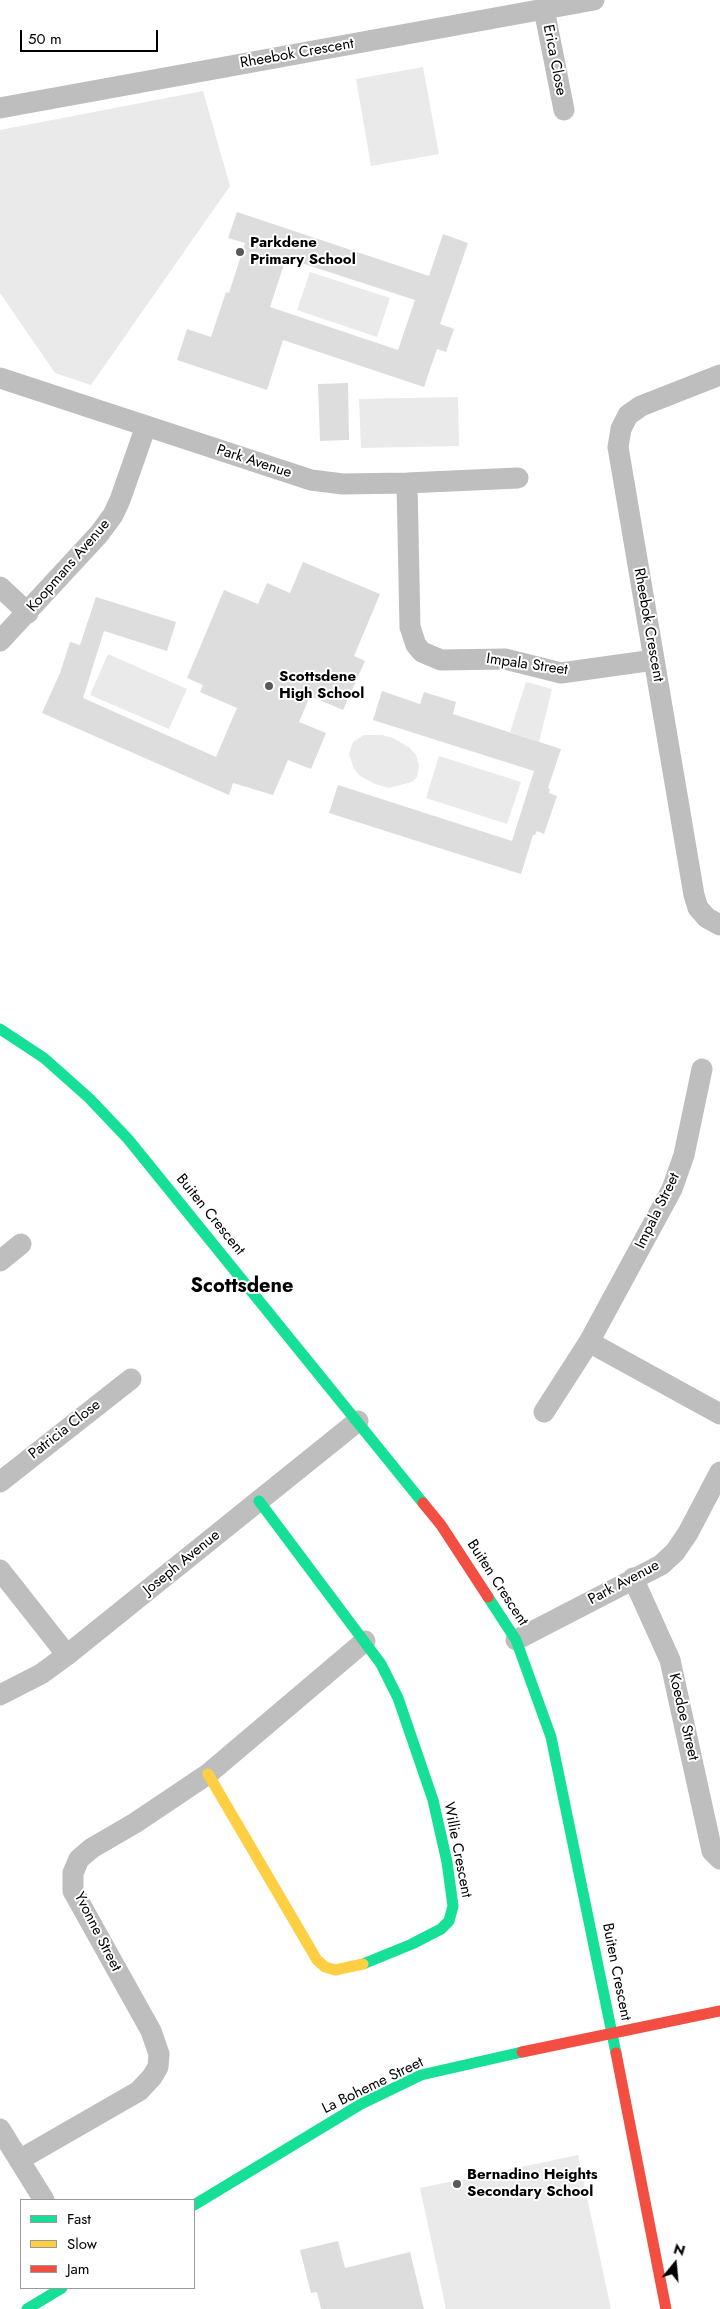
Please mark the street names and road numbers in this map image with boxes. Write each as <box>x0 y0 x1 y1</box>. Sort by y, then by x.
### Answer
street label: Erica Close <box>538 23 570 97</box>
street label: Rheebok Crescent <box>239 35 355 73</box>
street label: Park Avenue <box>214 441 294 483</box>
street label: Koopmans Avenue <box>24 516 114 616</box>
street label: Rheebok Crescent <box>629 567 667 683</box>
street label: Impala Street <box>485 650 569 680</box>
street label: Impala Street <box>632 1170 684 1252</box>
street label: Buiten Crescent <box>172 1171 248 1259</box>
street label: Patricia Close <box>26 1396 104 1464</box>
street label: Joseph Avenue <box>140 1527 224 1599</box>
street label: Buiten Crescent <box>462 1537 532 1629</box>
street label: Park Avenue <box>585 1557 663 1609</box>
street label: Koedoe Street <box>664 1672 702 1762</box>
street label: Willie Crescent <box>439 1801 475 1899</box>
street label: Yvonne Street <box>69 1889 125 1975</box>
street label: Buiten Crescent <box>598 1922 634 2022</box>
street label: La Boheme Street <box>319 2054 427 2118</box>

